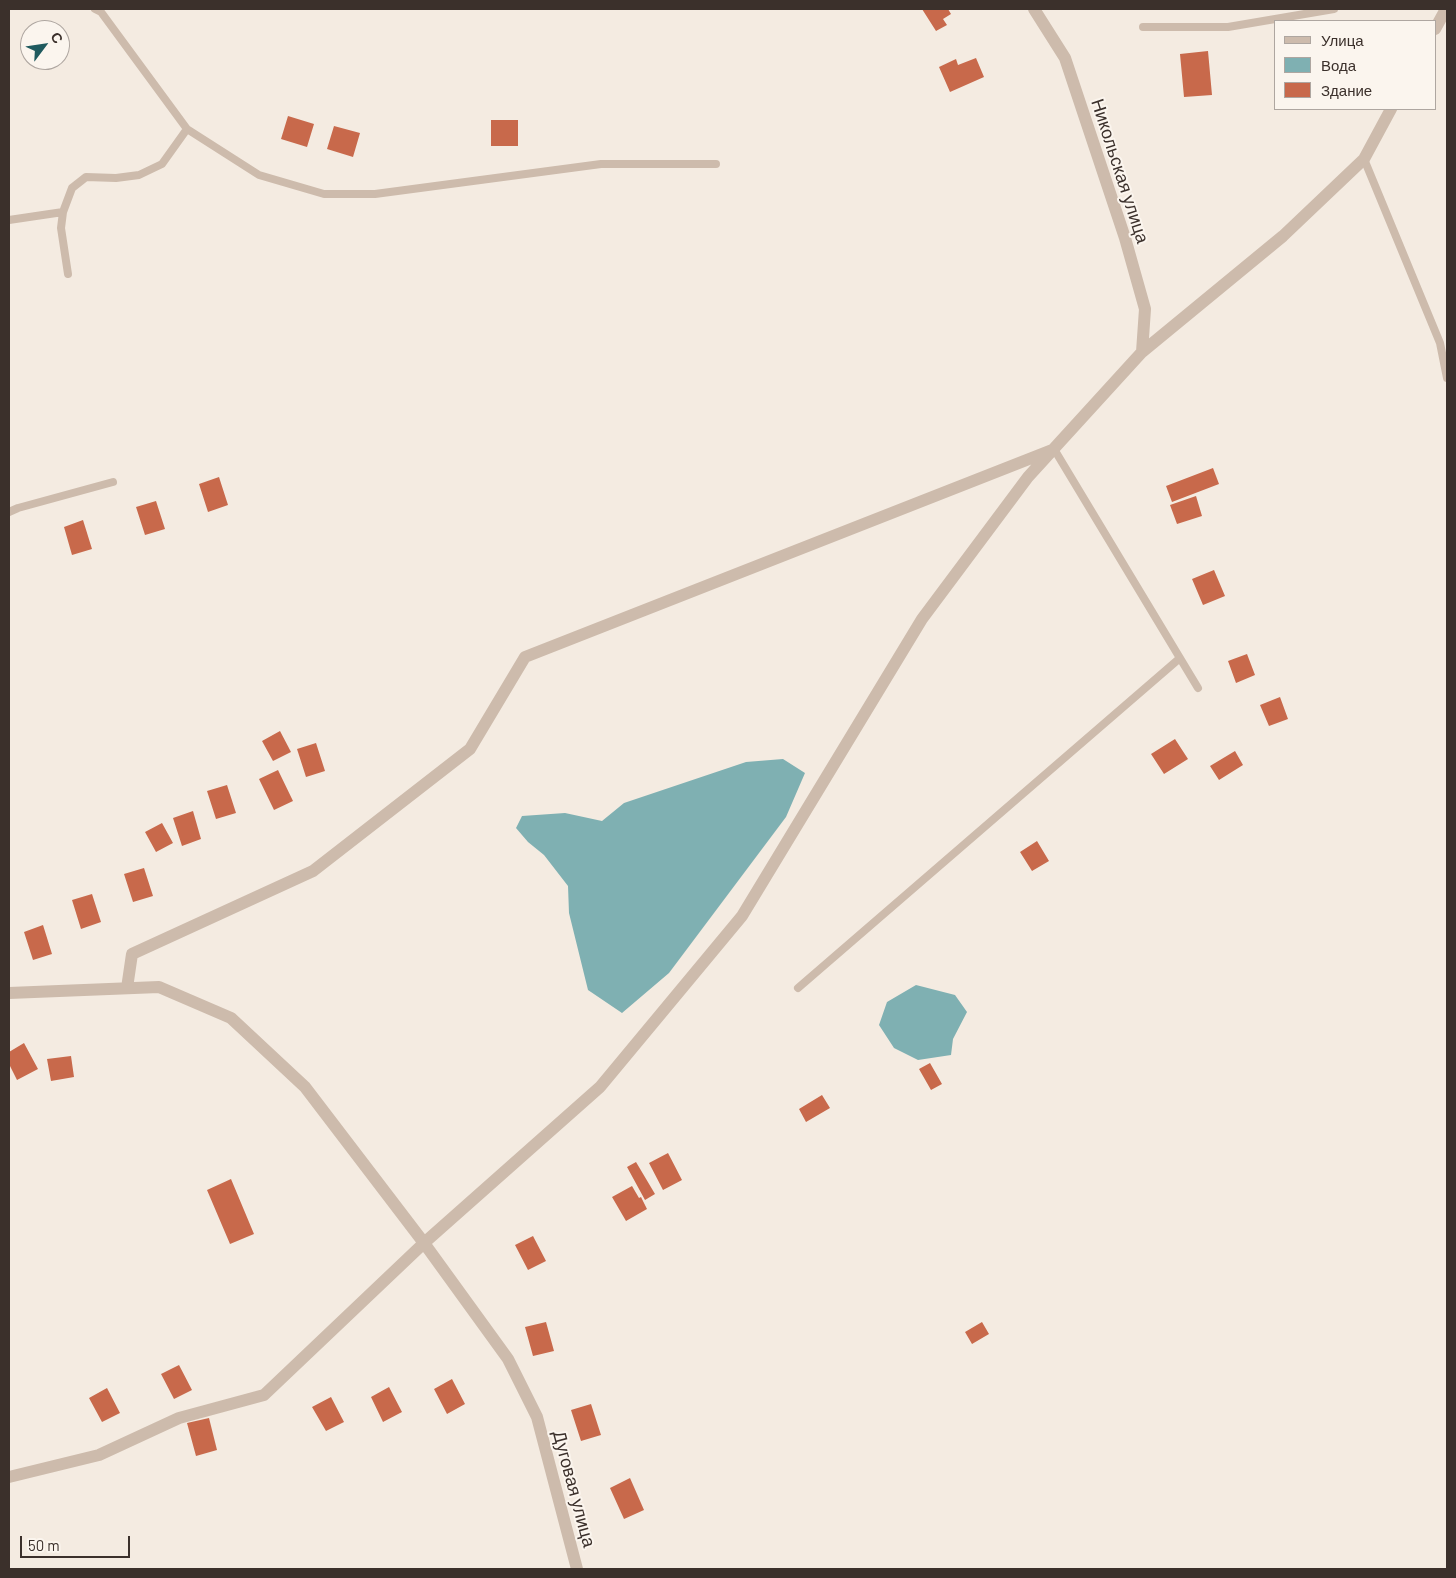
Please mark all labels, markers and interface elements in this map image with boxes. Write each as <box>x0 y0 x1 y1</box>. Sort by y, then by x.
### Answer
north arrow <box>20 20 70 70</box>
legend <box>1274 20 1436 110</box>
text: С <box>48 29 67 46</box>
text: Улица <box>1321 31 1364 49</box>
text: Вода <box>1321 56 1356 74</box>
text: Здание <box>1321 81 1372 99</box>
street label: Никольская улица <box>1086 96 1154 246</box>
street label: Дуговая улица <box>548 1428 600 1550</box>
scale bar <box>22 1526 132 1558</box>
text: 50 m <box>28 1536 60 1554</box>

